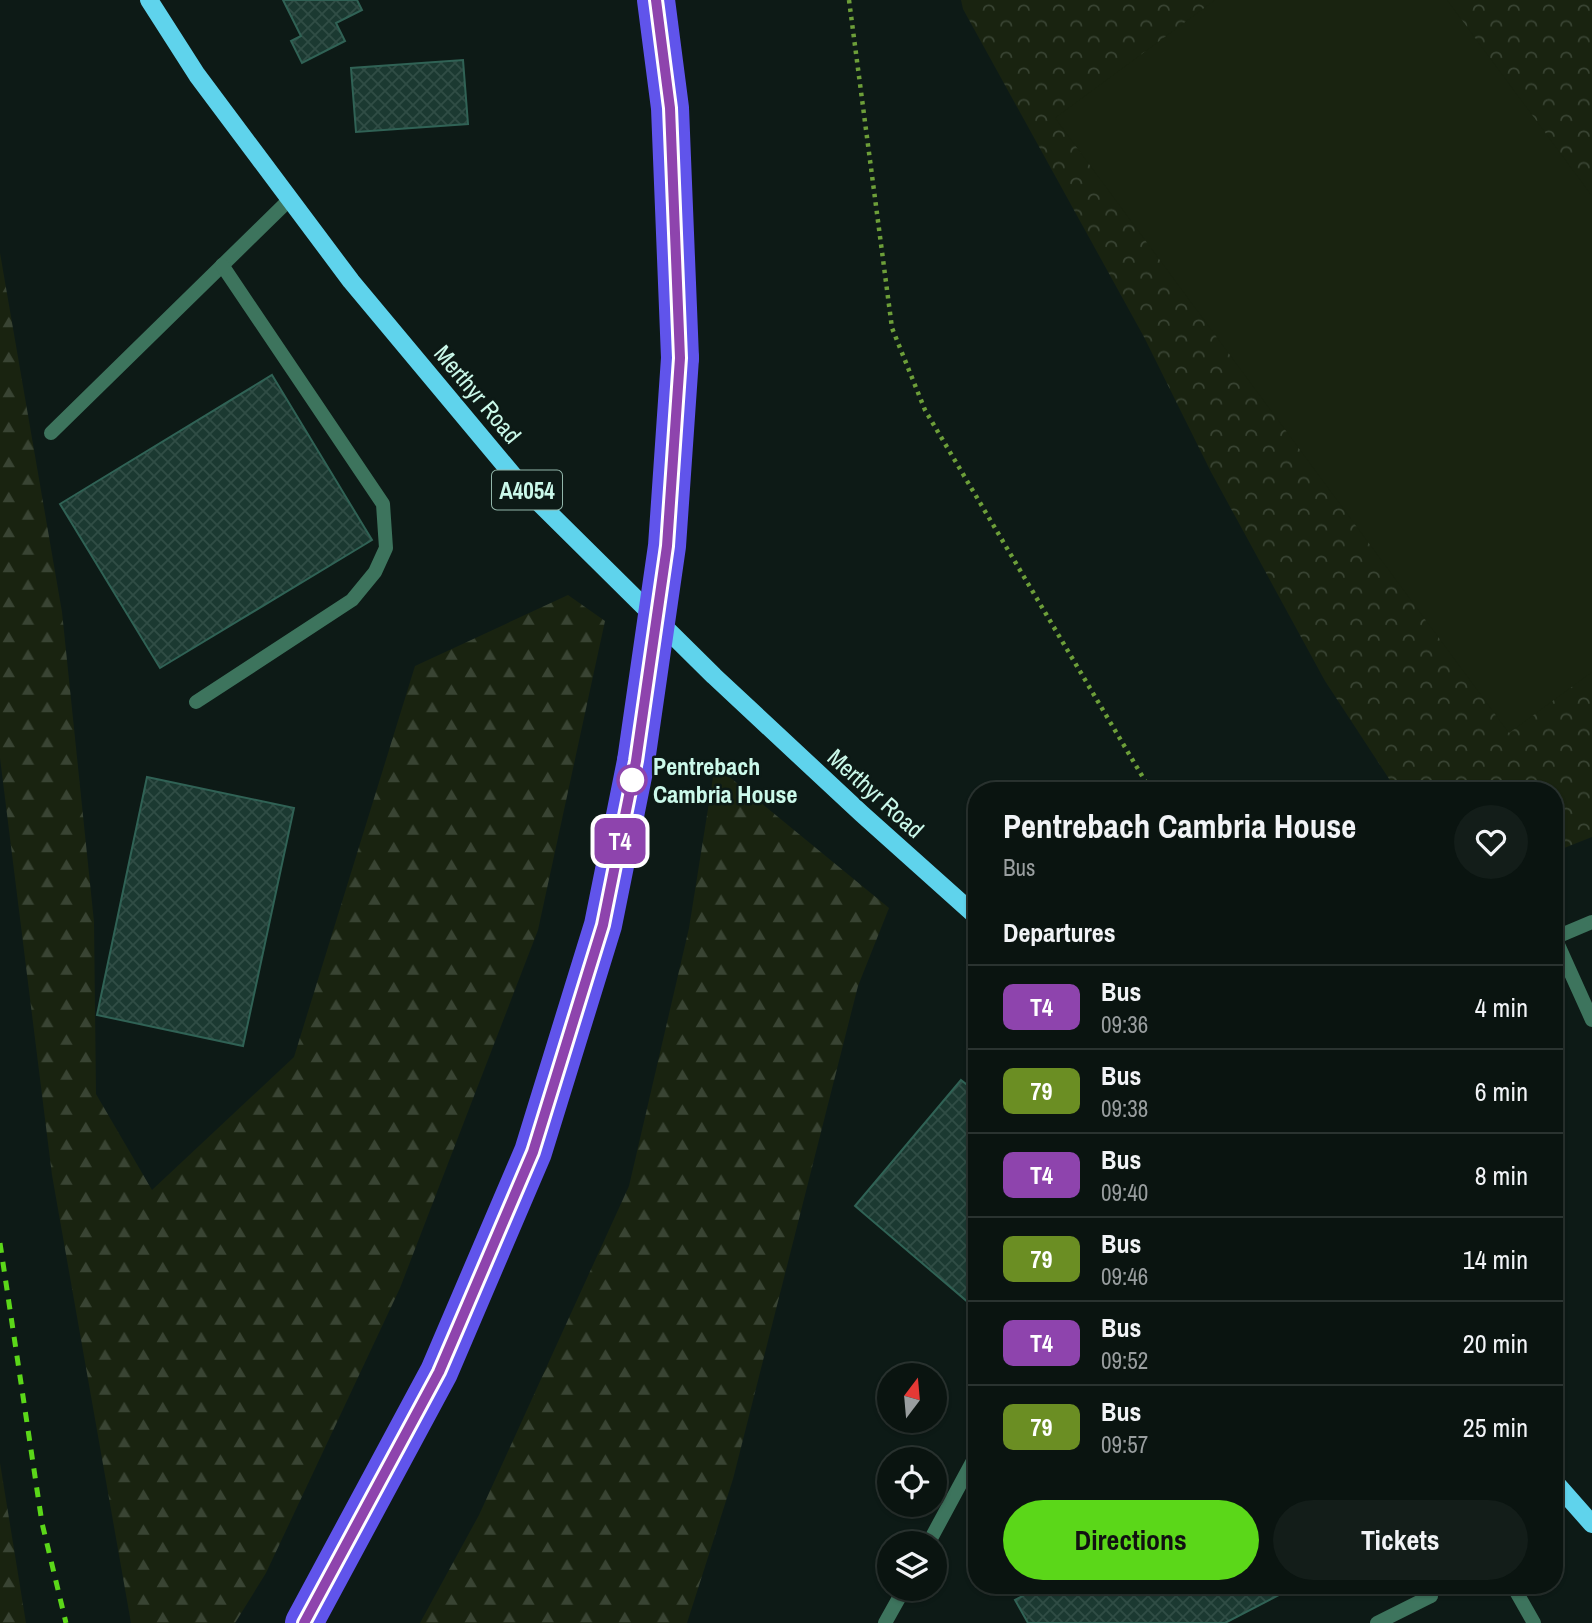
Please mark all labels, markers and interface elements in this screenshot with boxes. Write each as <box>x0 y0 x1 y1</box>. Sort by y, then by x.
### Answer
street label: Merthyr Road <box>427 338 529 450</box>
road number: A4054 <box>492 470 562 510</box>
street label: Merthyr Road <box>821 741 931 845</box>
place label: Pentrebach Cambria House <box>653 750 797 810</box>
marker: Pentrebach Cambria House <box>617 765 647 795</box>
text: Pentrebach Cambria House <box>1003 804 1356 848</box>
button: heart <box>1454 805 1528 879</box>
line badge: T4 <box>588 818 652 864</box>
text: T4 <box>609 825 631 857</box>
text: Bus <box>1003 852 1036 883</box>
text: Departures <box>1003 915 1116 950</box>
text: Bus <box>1101 974 1141 1009</box>
text: 4 min <box>1475 990 1528 1025</box>
text: T4 <box>1030 991 1053 1023</box>
text: 09:36 <box>1101 1009 1148 1040</box>
text: Bus <box>1101 1058 1141 1093</box>
text: 6 min <box>1475 1074 1528 1109</box>
text: 79 <box>1031 1075 1052 1107</box>
text: 09:38 <box>1101 1093 1148 1124</box>
text: Bus <box>1101 1142 1141 1177</box>
text: 8 min <box>1475 1158 1528 1193</box>
text: T4 <box>1030 1159 1053 1191</box>
text: 09:40 <box>1101 1177 1148 1208</box>
text: Bus <box>1101 1226 1141 1261</box>
text: 14 min <box>1463 1242 1528 1277</box>
text: 79 <box>1031 1243 1052 1275</box>
text: 09:46 <box>1101 1261 1148 1292</box>
text: Bus <box>1101 1310 1141 1345</box>
text: 20 min <box>1463 1326 1528 1361</box>
text: T4 <box>1030 1327 1053 1359</box>
text: 09:52 <box>1101 1345 1148 1376</box>
north arrow <box>877 1363 947 1433</box>
map controls <box>877 1363 947 1601</box>
text: Bus <box>1101 1394 1141 1429</box>
text: 25 min <box>1463 1410 1528 1445</box>
text: 79 <box>1031 1411 1052 1443</box>
text: 09:57 <box>1101 1429 1148 1460</box>
button: locate <box>877 1447 947 1517</box>
button: Directions <box>1003 1500 1259 1580</box>
button: Tickets <box>1273 1500 1528 1580</box>
button: layers <box>877 1531 947 1601</box>

